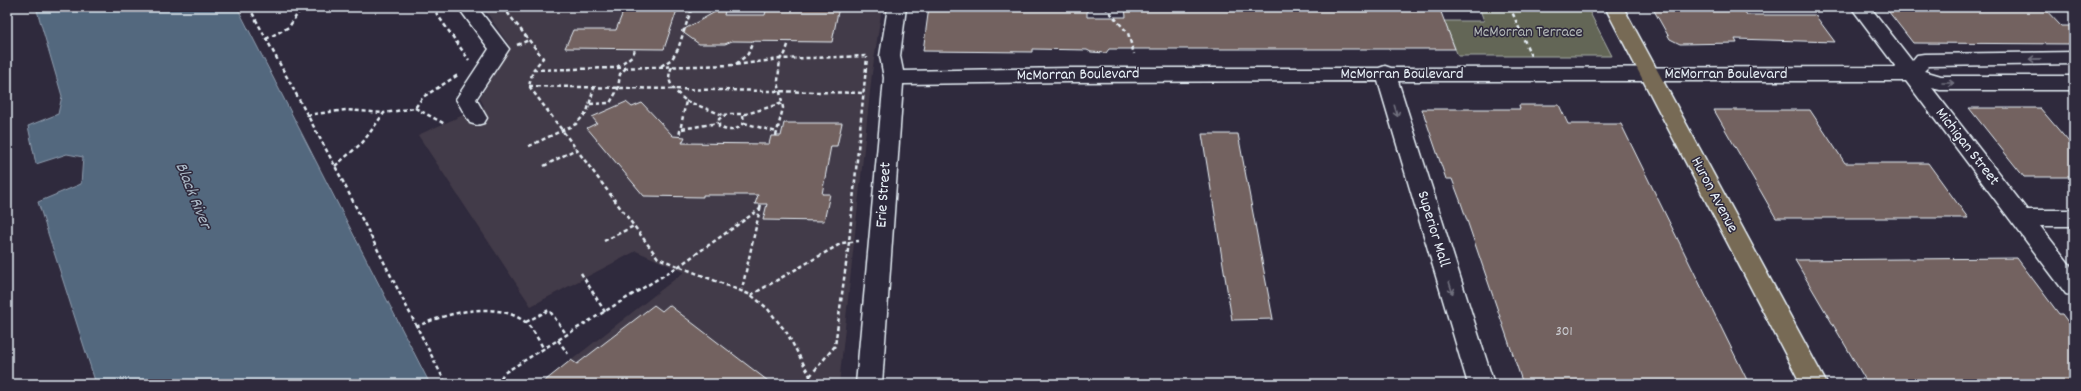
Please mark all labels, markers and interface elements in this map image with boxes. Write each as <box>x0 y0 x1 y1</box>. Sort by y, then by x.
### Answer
park label: McMorran Terrace <box>1473 21 1583 44</box>
one-way arrow <box>2029 55 2042 63</box>
street label: McMorran Boulevard <box>1016 62 1140 88</box>
street label: McMorran Boulevard <box>1341 63 1463 86</box>
street label: McMorran Boulevard <box>1665 63 1787 86</box>
one-way arrow <box>1941 79 1954 87</box>
street label: Michigan Street <box>1929 103 2005 191</box>
one-way arrow <box>1393 104 1401 116</box>
street label: Huron Avenue <box>1684 153 1744 237</box>
water label: Black River <box>168 159 217 235</box>
street label: Erie Street <box>870 161 898 229</box>
street label: Superior Mall <box>1411 188 1456 270</box>
one-way arrow <box>1448 282 1455 295</box>
house number: 301 <box>1556 322 1572 342</box>

